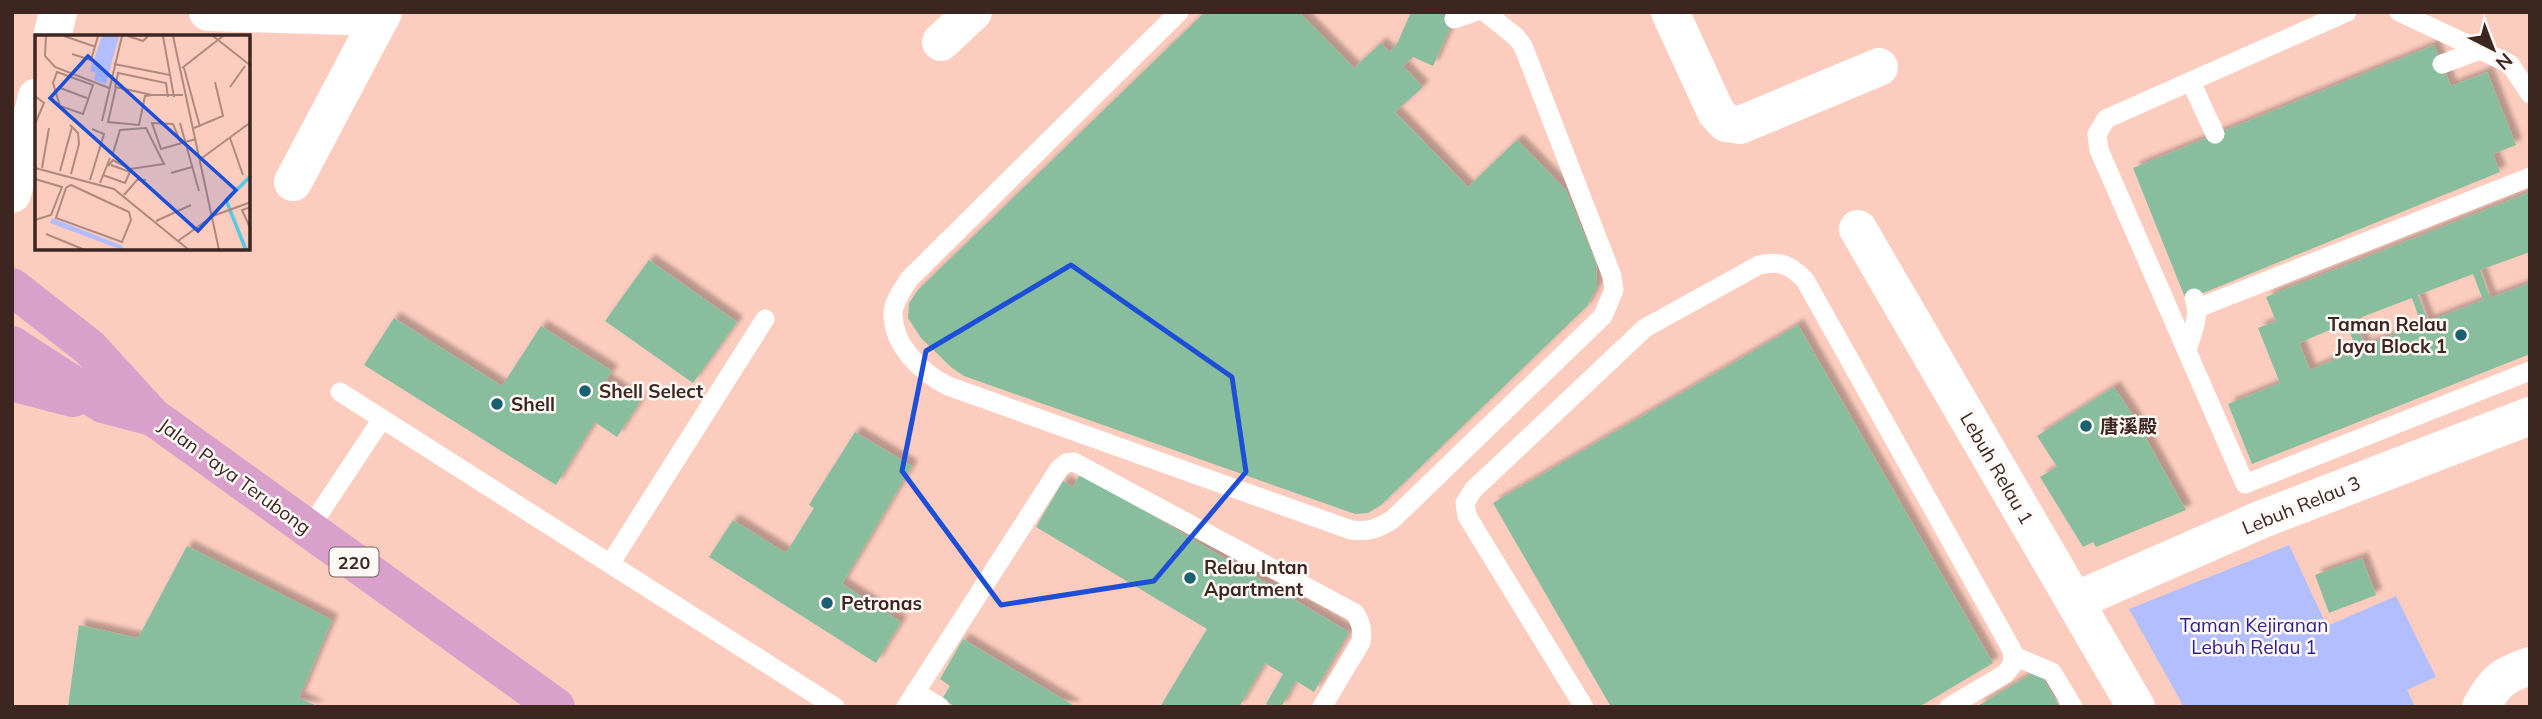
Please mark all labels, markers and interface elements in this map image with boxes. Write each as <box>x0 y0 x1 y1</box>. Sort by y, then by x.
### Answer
north arrow <box>2458 14 2528 84</box>
inset map <box>35 35 250 250</box>
text: N <box>2491 48 2518 75</box>
place label: Taman Relau Jaya Block 1 <box>2328 312 2447 358</box>
marker: Taman Relau Jaya Block 1 <box>2453 327 2469 343</box>
place label: Shell Select <box>599 379 703 403</box>
marker: Shell Select <box>577 383 593 399</box>
place label: Shell <box>511 392 555 416</box>
marker: Shell <box>489 396 505 412</box>
street label: Lebuh Relau 1 <box>1955 408 2039 528</box>
street label: Jalan Paya Terubong <box>154 413 316 539</box>
place label: 唐溪殿 <box>2100 414 2157 438</box>
marker: 唐溪殿 <box>2078 418 2094 434</box>
street label: Lebuh Relau 3 <box>2238 470 2364 540</box>
road number: 220 <box>330 548 378 576</box>
place label: Relau Intan Apartment <box>1204 555 1308 601</box>
marker: Relau Intan Apartment <box>1182 570 1198 586</box>
place label: Petronas <box>841 591 922 615</box>
marker: Petronas <box>819 595 835 611</box>
park label: Taman Kejiranan Lebuh Relau 1 <box>2180 613 2328 659</box>

